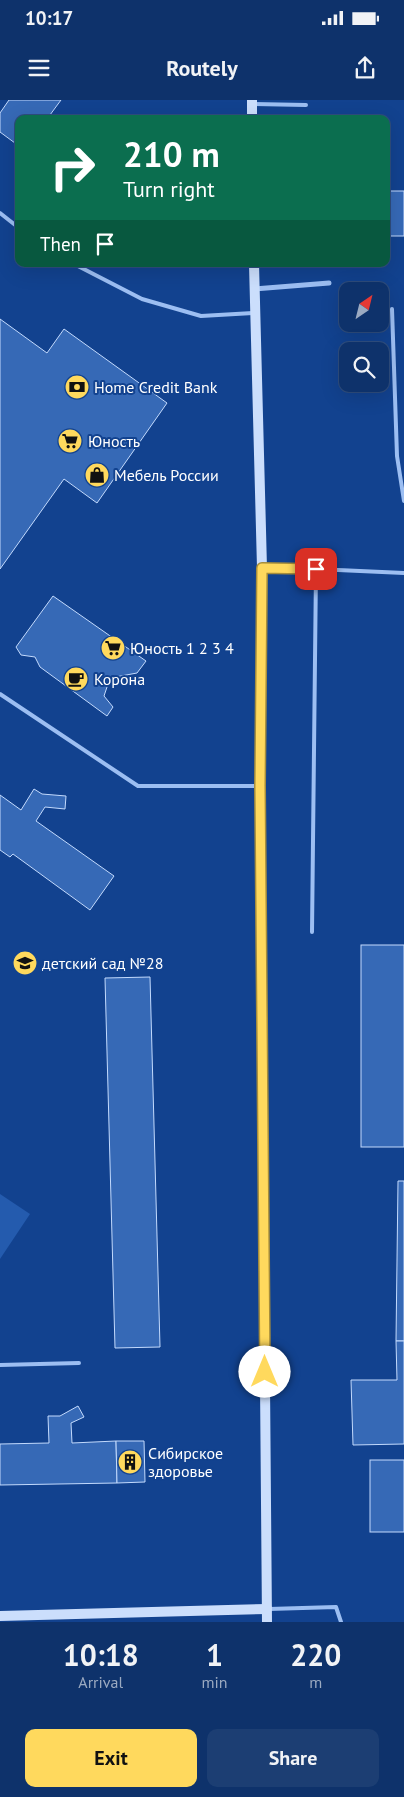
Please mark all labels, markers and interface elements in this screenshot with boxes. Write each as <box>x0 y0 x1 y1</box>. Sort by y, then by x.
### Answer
text: 10:17 <box>25 6 73 30</box>
icon: menu <box>25 54 53 82</box>
text: Routely <box>166 54 238 82</box>
icon: share <box>351 54 379 82</box>
text: 210 m <box>123 131 220 177</box>
icon: right <box>40 135 105 200</box>
text: Turn right <box>123 175 215 203</box>
icon: arrive <box>91 230 119 258</box>
text: Then <box>40 232 81 256</box>
north arrow <box>339 282 389 332</box>
map controls <box>339 282 389 392</box>
button: search <box>339 342 389 392</box>
bank icon: Home Credit Bank <box>64 374 90 400</box>
place label: Home Credit Bank <box>94 377 218 397</box>
supermarket icon: Юность <box>57 428 83 454</box>
place label: Юность <box>88 431 140 451</box>
shop icon: Мебель России <box>84 462 110 488</box>
place label: Мебель России <box>114 465 219 485</box>
pin <box>295 548 337 590</box>
icon: arrive <box>302 555 330 583</box>
supermarket icon: Юность 1 2 3 4 <box>100 635 126 661</box>
place label: Юность 1 2 3 4 <box>130 638 234 658</box>
cafe icon: Корона <box>63 666 89 692</box>
place label: Корона <box>94 669 145 689</box>
school or university icon: детский сад №28 <box>12 950 38 976</box>
place label: детский сад №28 <box>42 953 163 973</box>
position arrow <box>238 1345 290 1397</box>
place label: Сибирское здоровье <box>148 1443 223 1481</box>
building icon: Сибирское здоровье <box>117 1449 143 1475</box>
text: 10:18 <box>63 1635 139 1674</box>
text: 1 <box>206 1635 223 1674</box>
text: 220 <box>290 1635 341 1674</box>
text: Arrival <box>78 1672 123 1692</box>
text: min <box>202 1672 228 1692</box>
text: m <box>309 1672 322 1692</box>
button: Exit <box>25 1729 197 1787</box>
button: Share <box>207 1729 379 1787</box>

